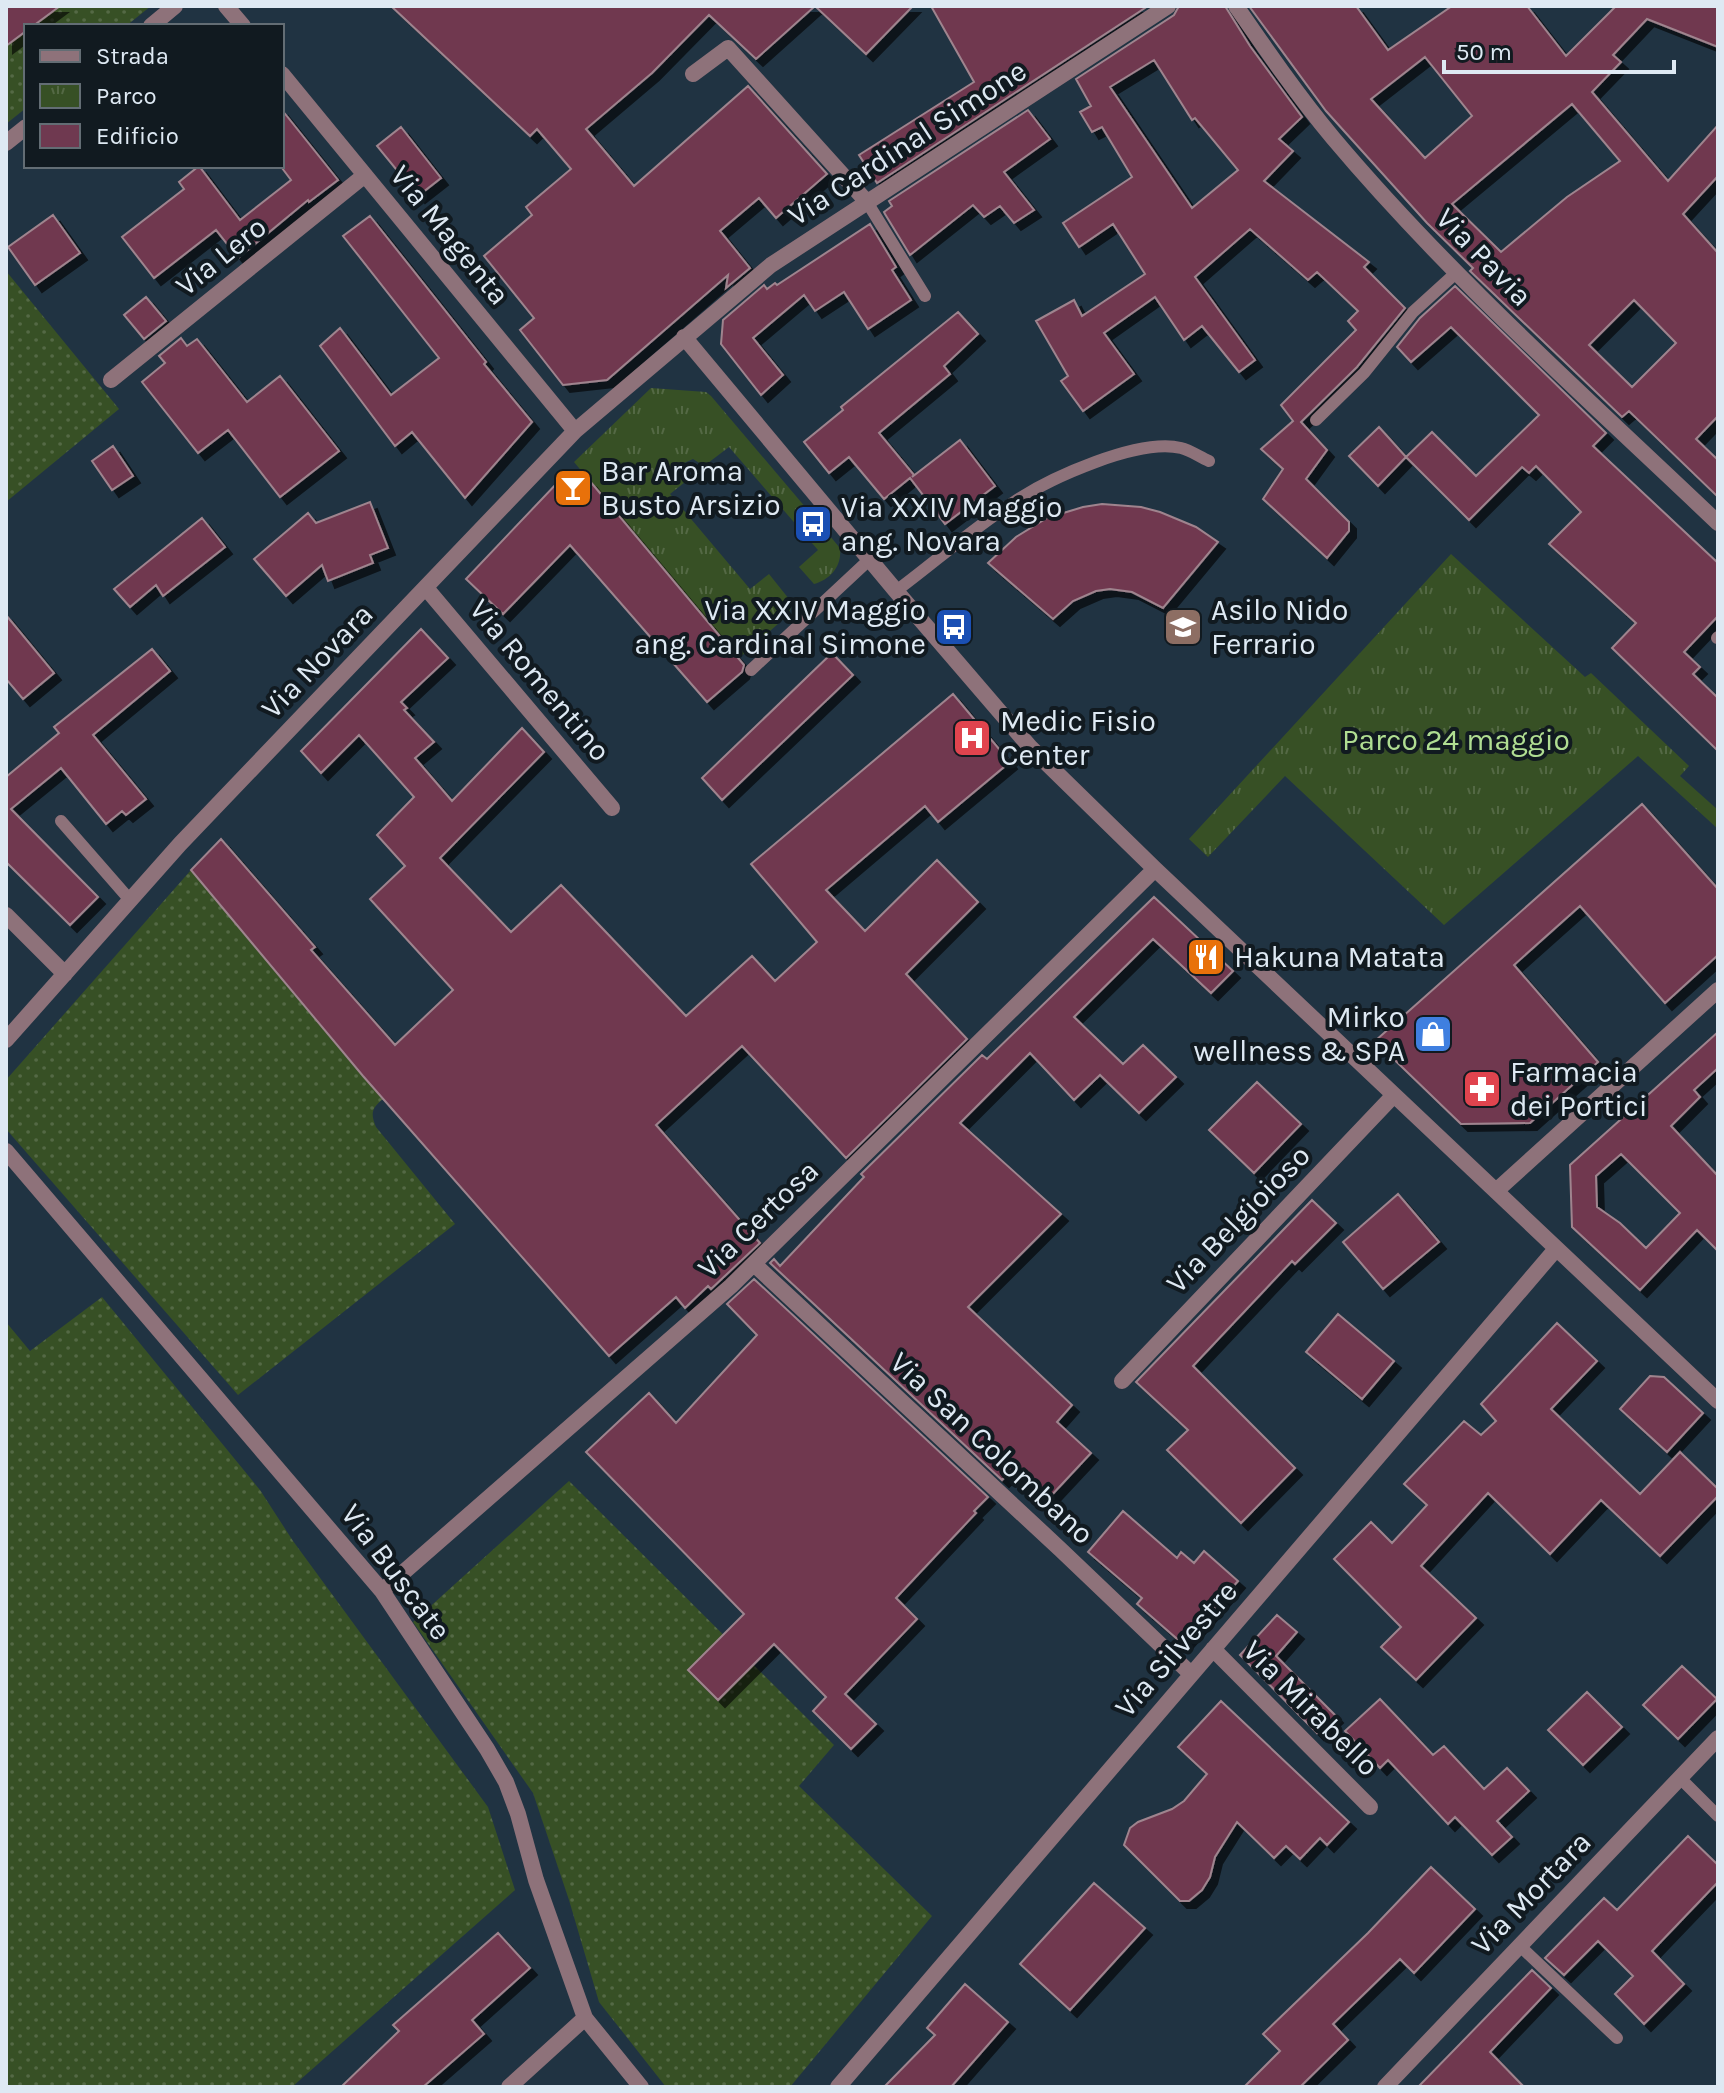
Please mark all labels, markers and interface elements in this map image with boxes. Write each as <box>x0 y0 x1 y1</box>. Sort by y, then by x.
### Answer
legend <box>24 24 284 168</box>
scale bar <box>1444 24 1674 74</box>
text: 50 m <box>1456 38 1512 66</box>
text: Strada <box>96 42 169 70</box>
street label: Via Cardinal Simone <box>781 52 1033 234</box>
text: Parco <box>96 82 157 110</box>
text: Edificio <box>96 122 179 150</box>
street label: Via Magenta <box>383 158 517 312</box>
street label: Via Pavia <box>1428 200 1540 314</box>
street label: Via Lero <box>168 209 274 303</box>
place label: Bar Aroma Busto Arsizio <box>601 453 781 523</box>
bar icon: Bar Aroma Busto Arsizio <box>552 467 594 509</box>
place label: Via XXIV Maggio ang. Novara <box>841 489 1062 559</box>
bus stop icon: Via XXIV Maggio ang. Novara <box>792 503 834 545</box>
street label: Via Romentino <box>462 592 618 768</box>
place label: Via XXIV Maggio ang. Cardinal Simone <box>634 592 926 662</box>
place label: Asilo Nido Ferrario <box>1211 592 1349 662</box>
street label: Via Novara <box>254 596 380 726</box>
bus stop icon: Via XXIV Maggio ang. Cardinal Simone <box>933 606 975 648</box>
school or university icon: Asilo Nido Ferrario <box>1162 606 1204 648</box>
place label: Medic Fisio Center <box>1000 703 1156 773</box>
hospital icon: Medic Fisio Center <box>951 717 993 759</box>
park label: Parco 24 maggio <box>1342 722 1570 758</box>
restaurant icon: Hakuna Matata <box>1185 936 1227 978</box>
place label: Hakuna Matata <box>1234 939 1445 975</box>
place label: Mirko wellness & SPA <box>1194 999 1405 1069</box>
shop icon: Mirko wellness & SPA <box>1412 1013 1454 1055</box>
place label: Farmacia dei Portici <box>1510 1054 1648 1124</box>
pharmacy icon: Farmacia dei Portici <box>1461 1068 1503 1110</box>
street label: Via Belgioioso <box>1158 1138 1318 1300</box>
street label: Via Certosa <box>690 1153 826 1285</box>
street label: Via San Colombano <box>883 1344 1101 1552</box>
street label: Via Buscate <box>333 1497 459 1647</box>
street label: Via Silvestre <box>1107 1574 1245 1724</box>
street label: Via Mirabello <box>1235 1632 1387 1784</box>
street label: Via Mortara <box>1463 1824 1599 1962</box>

